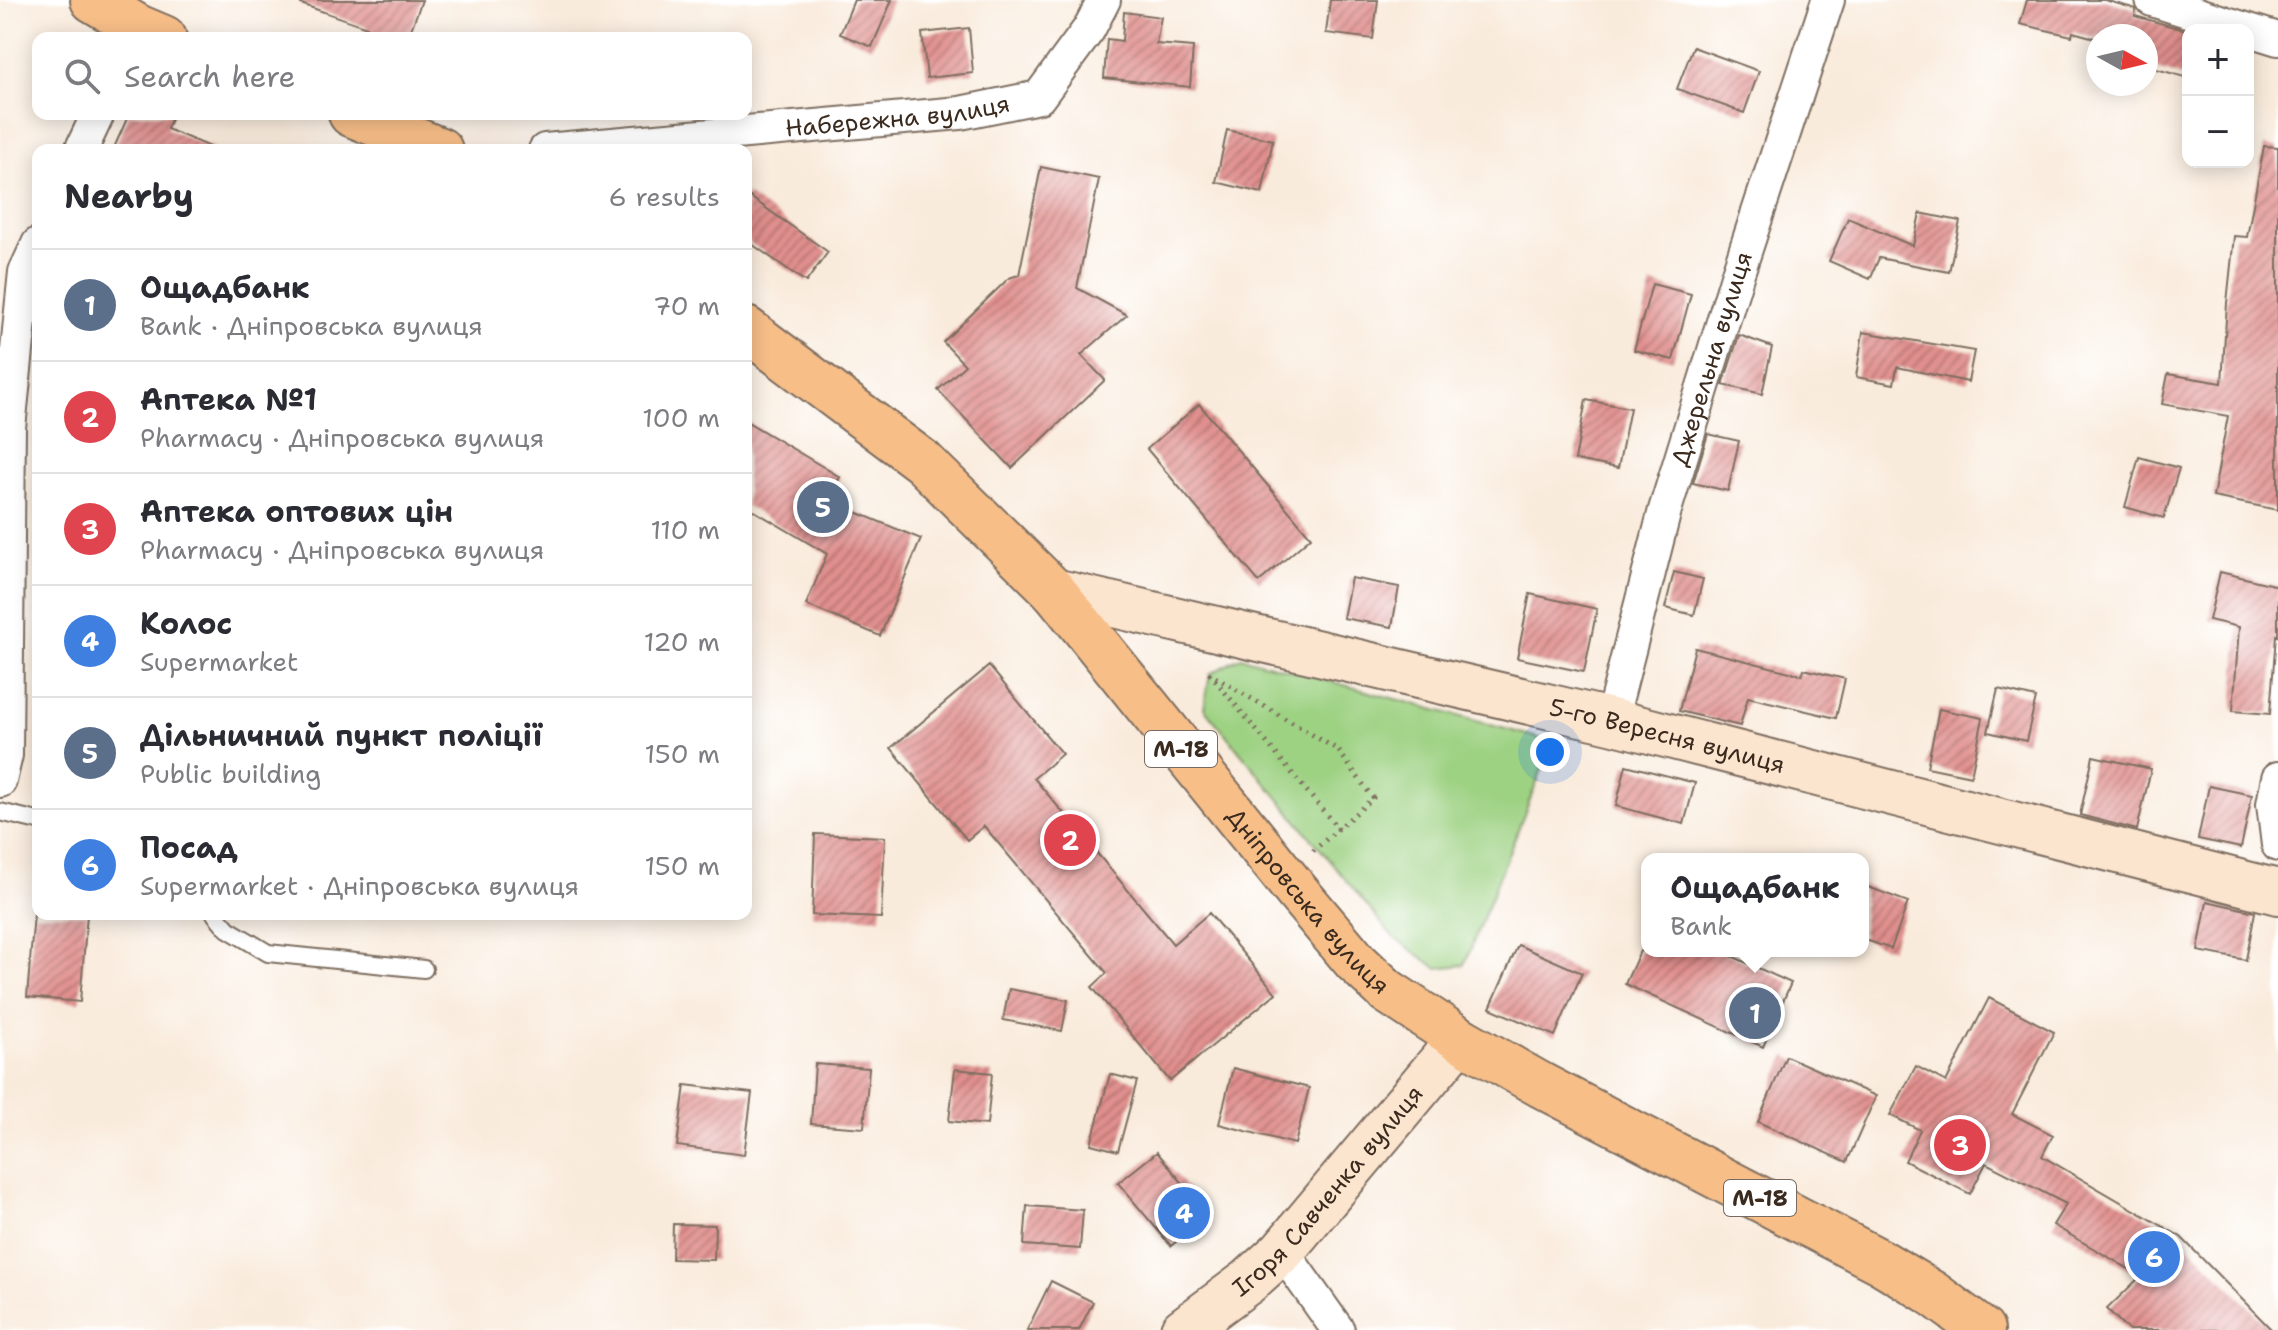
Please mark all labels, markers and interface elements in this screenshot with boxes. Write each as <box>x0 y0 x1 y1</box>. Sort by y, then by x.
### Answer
north arrow <box>2086 24 2158 96</box>
map controls <box>2182 24 2254 168</box>
button: + <box>2182 24 2254 96</box>
search box <box>32 32 752 120</box>
icon: search <box>60 54 104 98</box>
text: Search here <box>124 56 295 97</box>
street label: Набережна вулиця <box>784 87 1012 145</box>
button: − <box>2182 96 2254 168</box>
text: Nearby <box>64 173 194 219</box>
text: 6 results <box>608 179 720 214</box>
street label: Джерельна вулиця <box>1663 247 1760 470</box>
text: Ощадбанк <box>140 267 310 308</box>
text: 1 <box>84 288 96 323</box>
text: 70 m <box>653 288 720 323</box>
text: Bank · Дніпровська вулиця <box>140 308 483 343</box>
text: Аптека №1 <box>140 379 317 420</box>
text: 2 <box>81 400 99 435</box>
text: 100 m <box>642 400 720 435</box>
text: Pharmacy · Дніпровська вулиця <box>140 420 544 455</box>
pin: 5 <box>797 477 849 537</box>
text: Аптека оптових цін <box>140 491 453 532</box>
text: 3 <box>81 512 99 547</box>
text: 110 m <box>650 512 720 547</box>
text: Pharmacy · Дніпровська вулиця <box>140 532 544 567</box>
text: Колос <box>140 603 233 644</box>
text: 4 <box>81 624 99 659</box>
text: 120 m <box>644 624 720 659</box>
text: Supermarket <box>140 644 298 679</box>
street label: 5-го Вересня вулиця <box>1546 691 1788 781</box>
text: Дільничний пункт поліції <box>140 715 542 756</box>
road number: М-18 <box>1145 731 1217 767</box>
your location <box>1530 732 1570 772</box>
text: 5 <box>82 736 98 771</box>
text: 150 m <box>644 736 720 771</box>
text: Public building <box>140 756 321 791</box>
street label: Дніпровська вулиця <box>1219 801 1396 1001</box>
pin: 2 <box>1044 810 1096 870</box>
text: Посад <box>140 827 238 868</box>
text: 6 <box>81 848 99 883</box>
text: 150 m <box>644 848 720 883</box>
popup <box>1641 853 1869 957</box>
text: Ощадбанк <box>1670 867 1840 908</box>
text: Supermarket · Дніпровська вулиця <box>140 868 579 903</box>
text: Bank <box>1670 908 1732 943</box>
pin: 1 <box>1729 983 1781 1043</box>
street label: Ігоря Савченка вулиця <box>1226 1078 1430 1304</box>
pin: 3 <box>1934 1115 1986 1175</box>
road number: М-18 <box>1724 1180 1796 1216</box>
pin: 4 <box>1158 1183 1210 1243</box>
pin: 6 <box>2128 1227 2180 1287</box>

